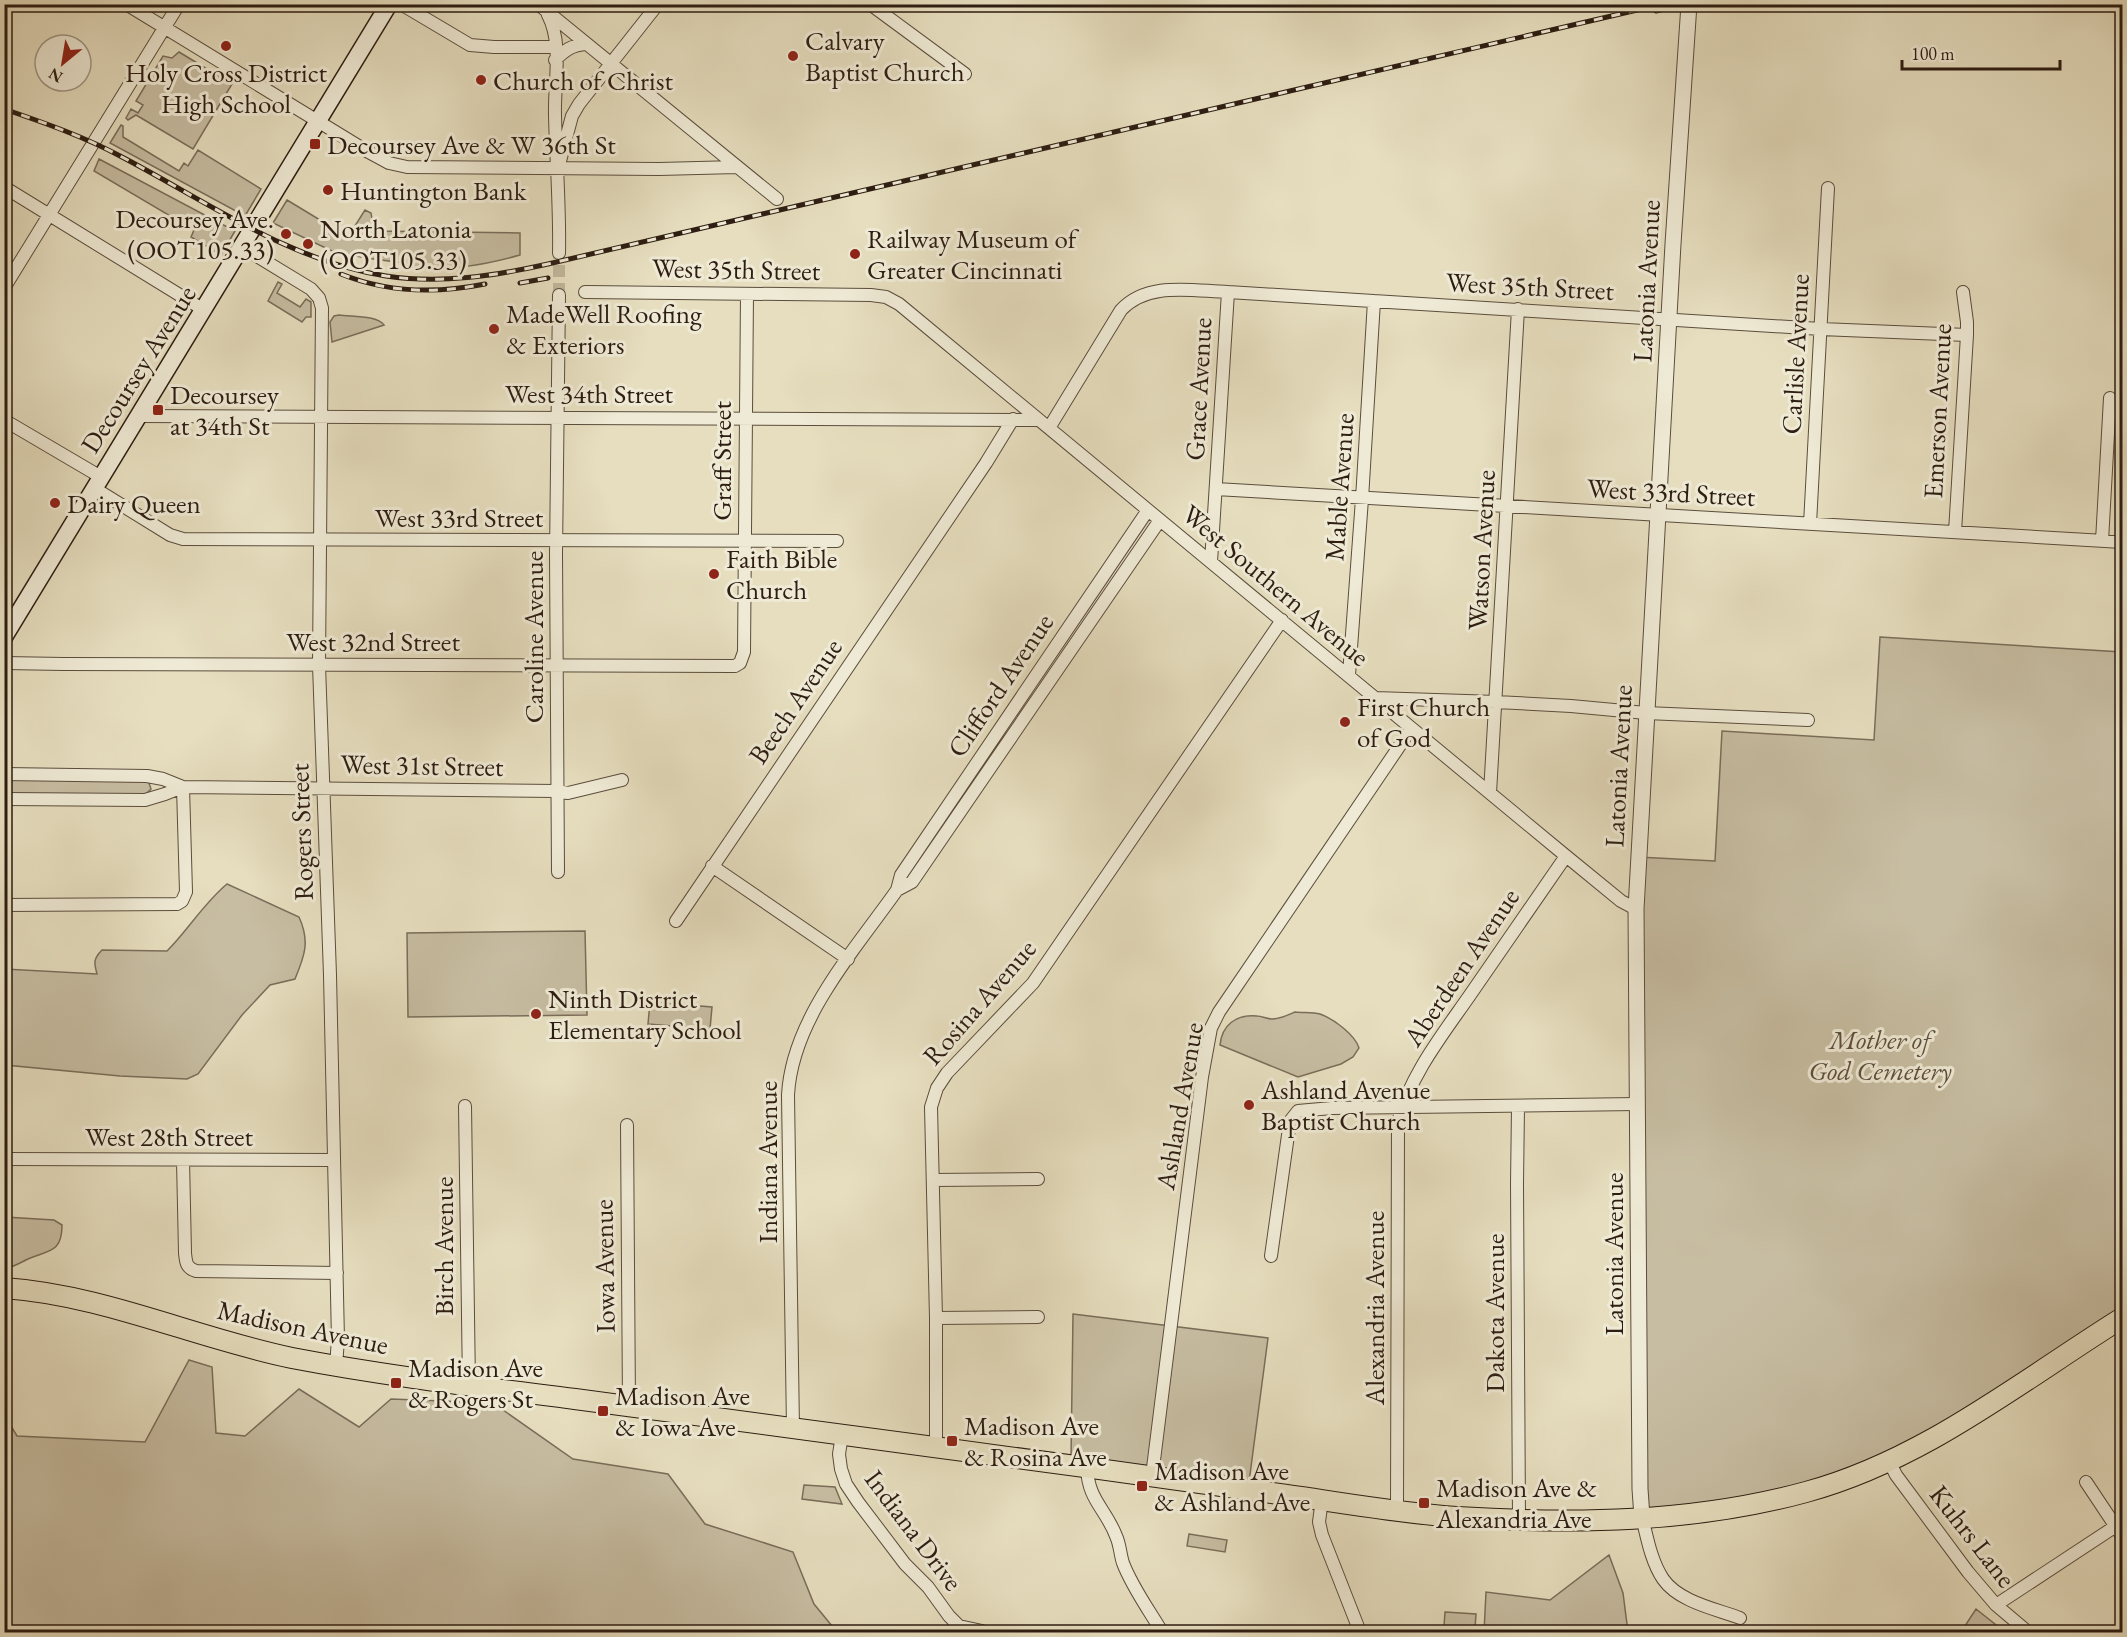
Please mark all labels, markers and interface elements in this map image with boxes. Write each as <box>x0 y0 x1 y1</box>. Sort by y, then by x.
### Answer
place label: Calvary Baptist Church <box>805 23 965 89</box>
north arrow <box>33 33 93 93</box>
scale bar <box>1902 33 2060 71</box>
marker: Holy Cross District High School <box>219 39 233 53</box>
text: 100 m <box>1911 42 1955 65</box>
marker: Calvary Baptist Church <box>786 49 800 63</box>
place label: Holy Cross District High School <box>125 55 328 121</box>
text: N <box>45 63 67 88</box>
place label: Church of Christ <box>493 63 673 98</box>
marker: Church of Christ <box>474 73 488 87</box>
place label: Decoursey Ave & W 36th St <box>327 127 616 162</box>
marker: Decoursey Ave & W 36th St <box>308 137 322 151</box>
place label: Huntington Bank <box>340 173 527 208</box>
marker: Huntington Bank <box>321 183 335 197</box>
street label: Latonia Avenue <box>1624 199 1668 363</box>
place label: Decoursey Ave. (OOT105.33) <box>115 201 274 267</box>
place label: North Latonia (OOT105.33) <box>320 211 472 277</box>
place label: Railway Museum of Greater Cincinnati <box>867 221 1080 287</box>
marker: Decoursey Ave. (OOT105.33) <box>279 227 293 241</box>
marker: North Latonia (OOT105.33) <box>301 237 315 251</box>
marker: Railway Museum of Greater Cincinnati <box>848 247 862 261</box>
street label: West 35th Street <box>652 250 821 288</box>
street label: West 35th Street <box>1445 264 1615 308</box>
street label: Carlisle Avenue <box>1773 273 1817 435</box>
street label: Decoursey Avenue <box>72 278 204 460</box>
place label: MadeWell Roofing & Exteriors <box>506 296 702 362</box>
street label: Grace Avenue <box>1177 317 1219 461</box>
marker: MadeWell Roofing & Exteriors <box>487 322 501 336</box>
street label: Emerson Avenue <box>1915 323 1959 499</box>
street label: West 34th Street <box>505 376 674 411</box>
place label: Decoursey at 34th St <box>170 377 279 443</box>
street label: Graff Street <box>704 401 739 521</box>
marker: Decoursey at 34th St <box>151 403 165 417</box>
street label: Mable Avenue <box>1316 412 1362 562</box>
street label: Watson Avenue <box>1459 469 1503 631</box>
street label: West 33rd Street <box>1586 470 1757 514</box>
place label: Dairy Queen <box>67 486 201 521</box>
marker: Dairy Queen <box>48 496 62 510</box>
street label: West Southern Avenue <box>1175 496 1377 674</box>
street label: West 33rd Street <box>375 500 544 535</box>
place label: Faith Bible Church <box>726 541 837 607</box>
street label: Caroline Avenue <box>516 551 551 723</box>
marker: Faith Bible Church <box>707 567 721 581</box>
street label: Clifford Avenue <box>939 606 1061 764</box>
street label: West 32nd Street <box>286 624 460 659</box>
street label: Beech Avenue <box>740 631 850 771</box>
street label: Latonia Avenue <box>1596 684 1640 848</box>
place label: First Church of God <box>1357 689 1490 755</box>
marker: First Church of God <box>1338 715 1352 729</box>
street label: West 31st Street <box>340 746 504 784</box>
street label: Rogers Street <box>281 762 321 901</box>
street label: Aberdeen Avenue <box>1395 881 1527 1054</box>
street label: Rosina Avenue <box>915 932 1043 1072</box>
place label: Ninth District Elementary School <box>548 981 742 1047</box>
marker: Ninth District Elementary School <box>529 1007 543 1021</box>
street label: Ashland Avenue <box>1147 1020 1211 1193</box>
park label: Mother of God Cemetery <box>1808 1022 1952 1088</box>
place label: Ashland Avenue Baptist Church <box>1260 1072 1430 1138</box>
street label: Indiana Avenue <box>750 1081 785 1243</box>
marker: Ashland Avenue Baptist Church <box>1242 1098 1256 1112</box>
street label: West 28th Street <box>85 1119 254 1154</box>
street label: Latonia Avenue <box>1596 1173 1631 1335</box>
street label: Birch Avenue <box>426 1176 461 1316</box>
street label: Iowa Avenue <box>585 1199 623 1333</box>
street label: Alexandria Avenue <box>1357 1211 1392 1406</box>
street label: Dakota Avenue <box>1477 1233 1512 1393</box>
street label: Madison Avenue <box>214 1292 392 1362</box>
place label: Madison Ave & Rogers St <box>408 1350 543 1416</box>
marker: Madison Ave & Rogers St <box>389 1376 403 1390</box>
place label: Madison Ave & Iowa Ave <box>615 1378 750 1444</box>
marker: Madison Ave & Iowa Ave <box>596 1404 610 1418</box>
place label: Madison Ave & Rosina Ave <box>964 1408 1107 1474</box>
marker: Madison Ave & Rosina Ave <box>945 1434 959 1448</box>
place label: Madison Ave & Ashland Ave <box>1154 1453 1310 1519</box>
street label: Indiana Drive <box>857 1463 971 1597</box>
place label: Madison Ave & Alexandria Ave <box>1435 1470 1597 1536</box>
street label: Kuhrs Lane <box>1922 1478 2024 1594</box>
marker: Madison Ave & Ashland Ave <box>1135 1479 1149 1493</box>
marker: Madison Ave & Alexandria Ave <box>1417 1496 1431 1510</box>

